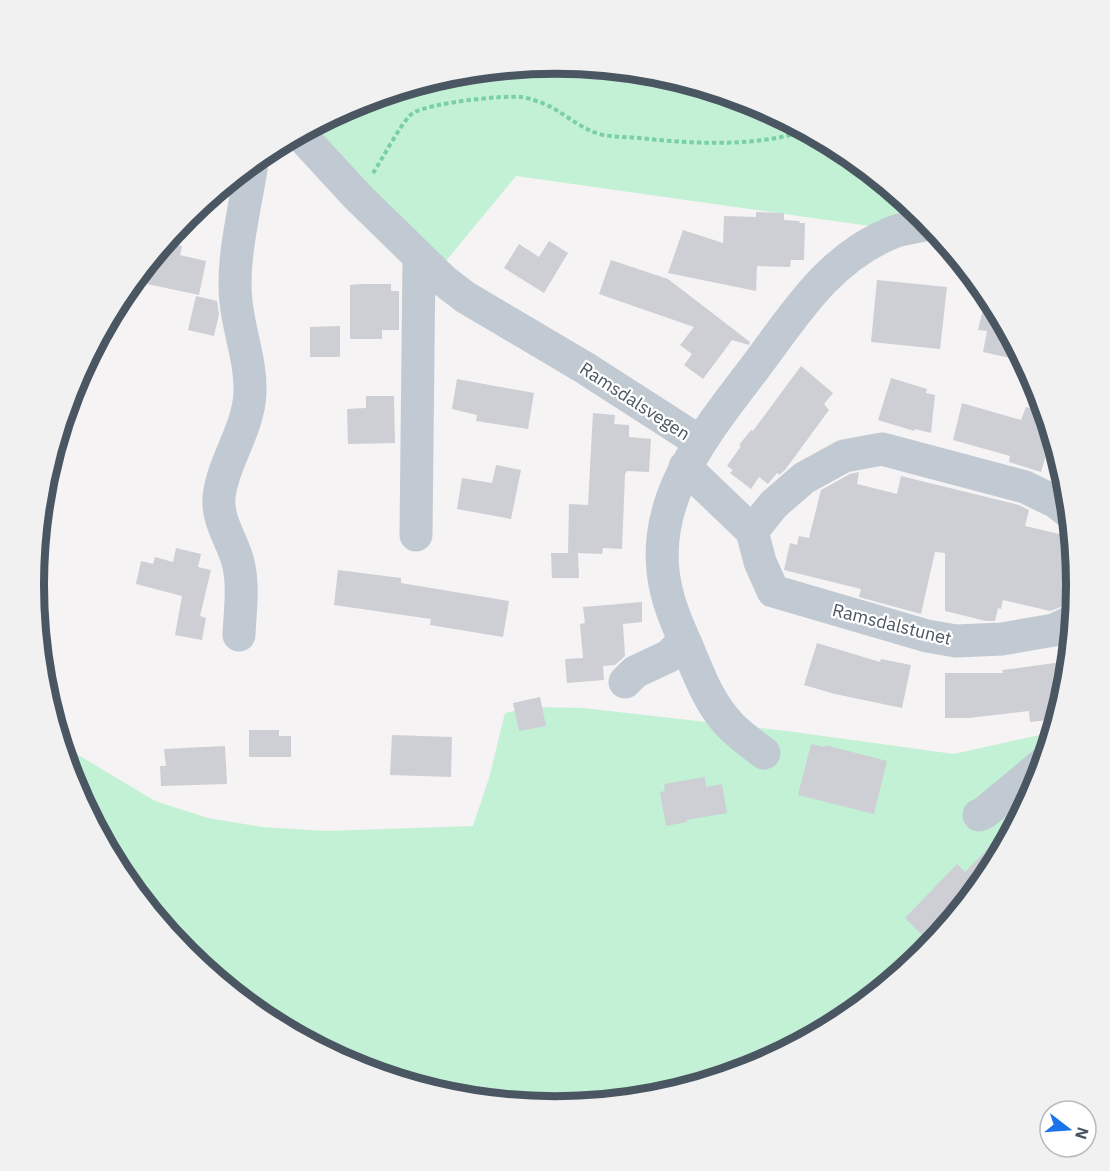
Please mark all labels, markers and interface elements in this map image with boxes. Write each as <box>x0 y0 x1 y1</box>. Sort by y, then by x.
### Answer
street label: Ramsdalsvegen <box>575 357 695 445</box>
street label: Ramsdalstunet <box>830 598 954 650</box>
north arrow <box>1038 1099 1098 1159</box>
text: N <box>1071 1125 1094 1142</box>

